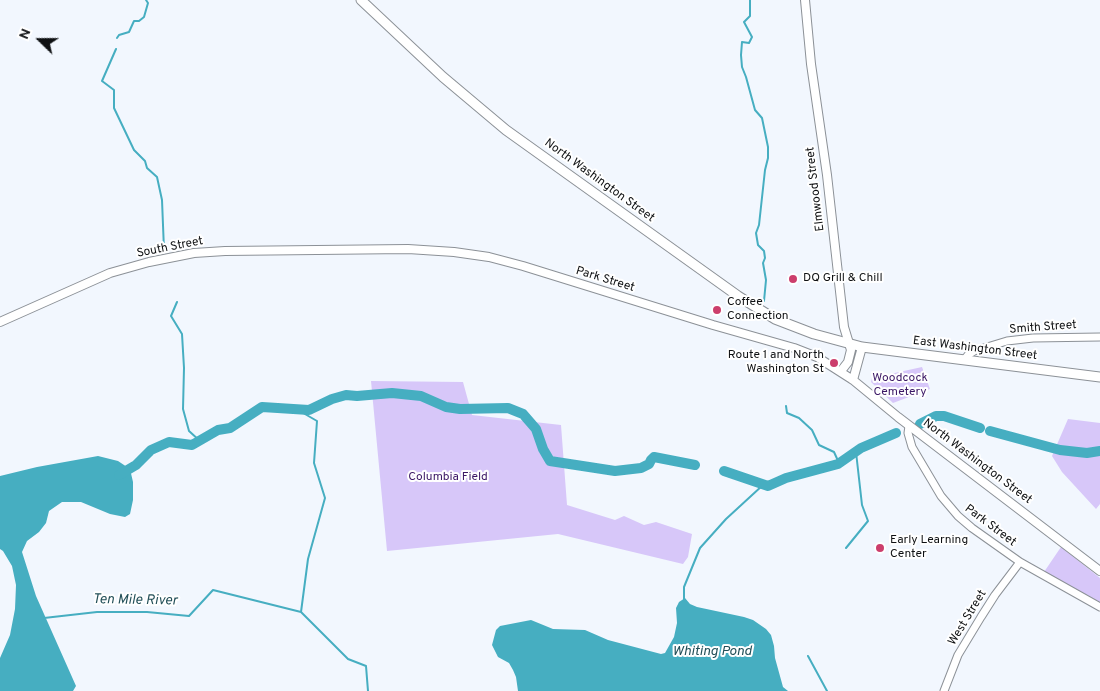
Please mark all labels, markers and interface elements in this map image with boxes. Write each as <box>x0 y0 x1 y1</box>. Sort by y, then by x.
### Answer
north arrow <box>15 15 65 65</box>
text: N <box>16 26 35 42</box>
street label: North Washington Street <box>541 136 657 226</box>
street label: Elmwood Street <box>804 146 828 232</box>
street label: South Street <box>136 235 204 261</box>
street label: Park Street <box>574 264 636 296</box>
place label: DQ Grill & Chill <box>803 272 883 286</box>
marker: DQ Grill & Chill <box>787 273 799 285</box>
place label: Coffee Connection <box>727 296 789 324</box>
marker: Coffee Connection <box>711 304 723 316</box>
street label: Smith Street <box>1009 318 1077 338</box>
street label: East Washington Street <box>912 334 1038 364</box>
place label: Route 1 and North Washington St <box>728 349 824 377</box>
marker: Route 1 and North Washington St <box>828 357 840 369</box>
park label: Woodcock Cemetery <box>872 372 928 400</box>
street label: North Washington Street <box>920 416 1034 508</box>
park label: Columbia Field <box>408 471 488 485</box>
street label: Park Street <box>961 502 1019 550</box>
place label: Early Learning Center <box>890 534 968 562</box>
marker: Early Learning Center <box>874 542 886 554</box>
street label: West Street <box>946 588 990 648</box>
water label: Ten Mile River <box>92 592 178 610</box>
water label: Whiting Pond <box>672 644 752 660</box>

